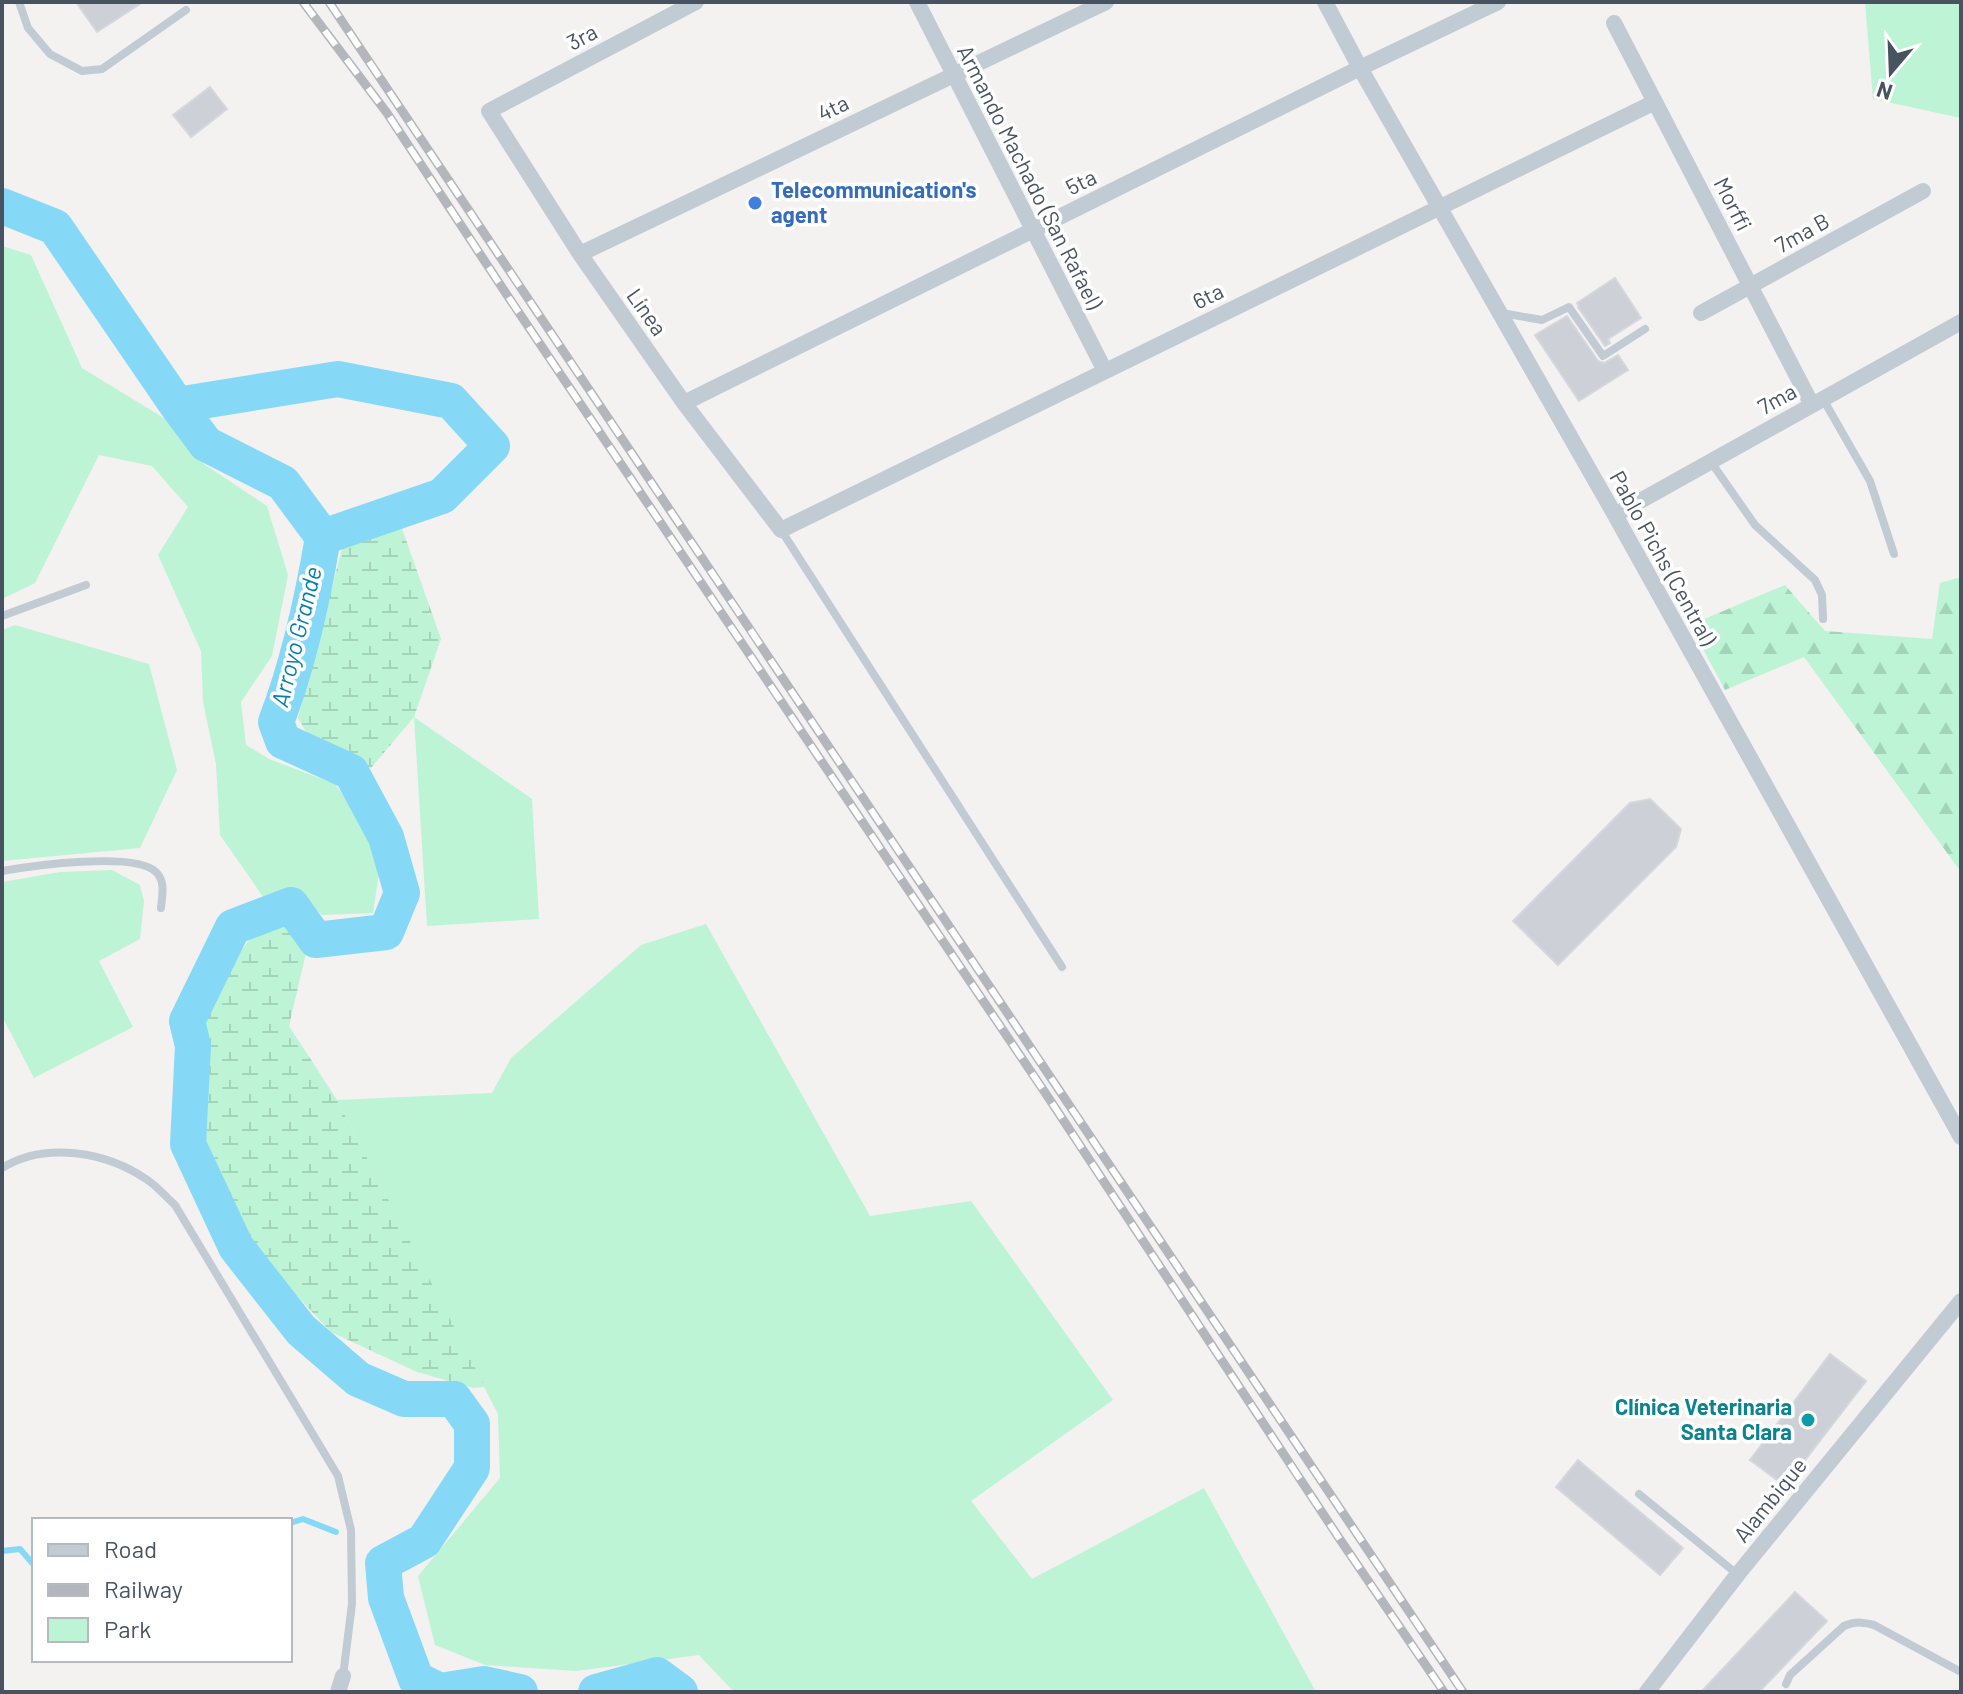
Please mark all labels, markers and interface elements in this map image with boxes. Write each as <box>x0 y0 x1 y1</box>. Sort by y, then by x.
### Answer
street label: 3ra <box>562 17 601 55</box>
north arrow <box>1851 32 1931 112</box>
street label: Armando Machado (San Rafael) <box>953 40 1109 313</box>
text: N <box>1873 77 1895 107</box>
street label: 4ta <box>813 89 852 126</box>
street label: 5ta <box>1061 163 1100 199</box>
street label: Morffi <box>1709 172 1758 235</box>
place label: Telecommunication's agent <box>771 176 976 227</box>
marker: Telecommunication's agent <box>746 194 764 212</box>
street label: 7ma B <box>1770 207 1833 258</box>
street label: 6ta <box>1188 277 1227 313</box>
street label: Línea <box>622 283 673 340</box>
street label: 7ma <box>1753 377 1800 419</box>
street label: Pablo Pichs (Central) <box>1605 466 1723 649</box>
water label: Arroyo Grande <box>264 564 327 710</box>
place label: Clínica Veterinaria Santa Clara <box>1615 1393 1792 1444</box>
marker: Clínica Veterinaria Santa Clara <box>1799 1411 1817 1429</box>
street label: Alambique <box>1727 1452 1811 1547</box>
legend <box>32 1518 292 1662</box>
text: Road <box>104 1534 157 1563</box>
text: Railway <box>104 1574 183 1603</box>
text: Park <box>104 1614 151 1643</box>

